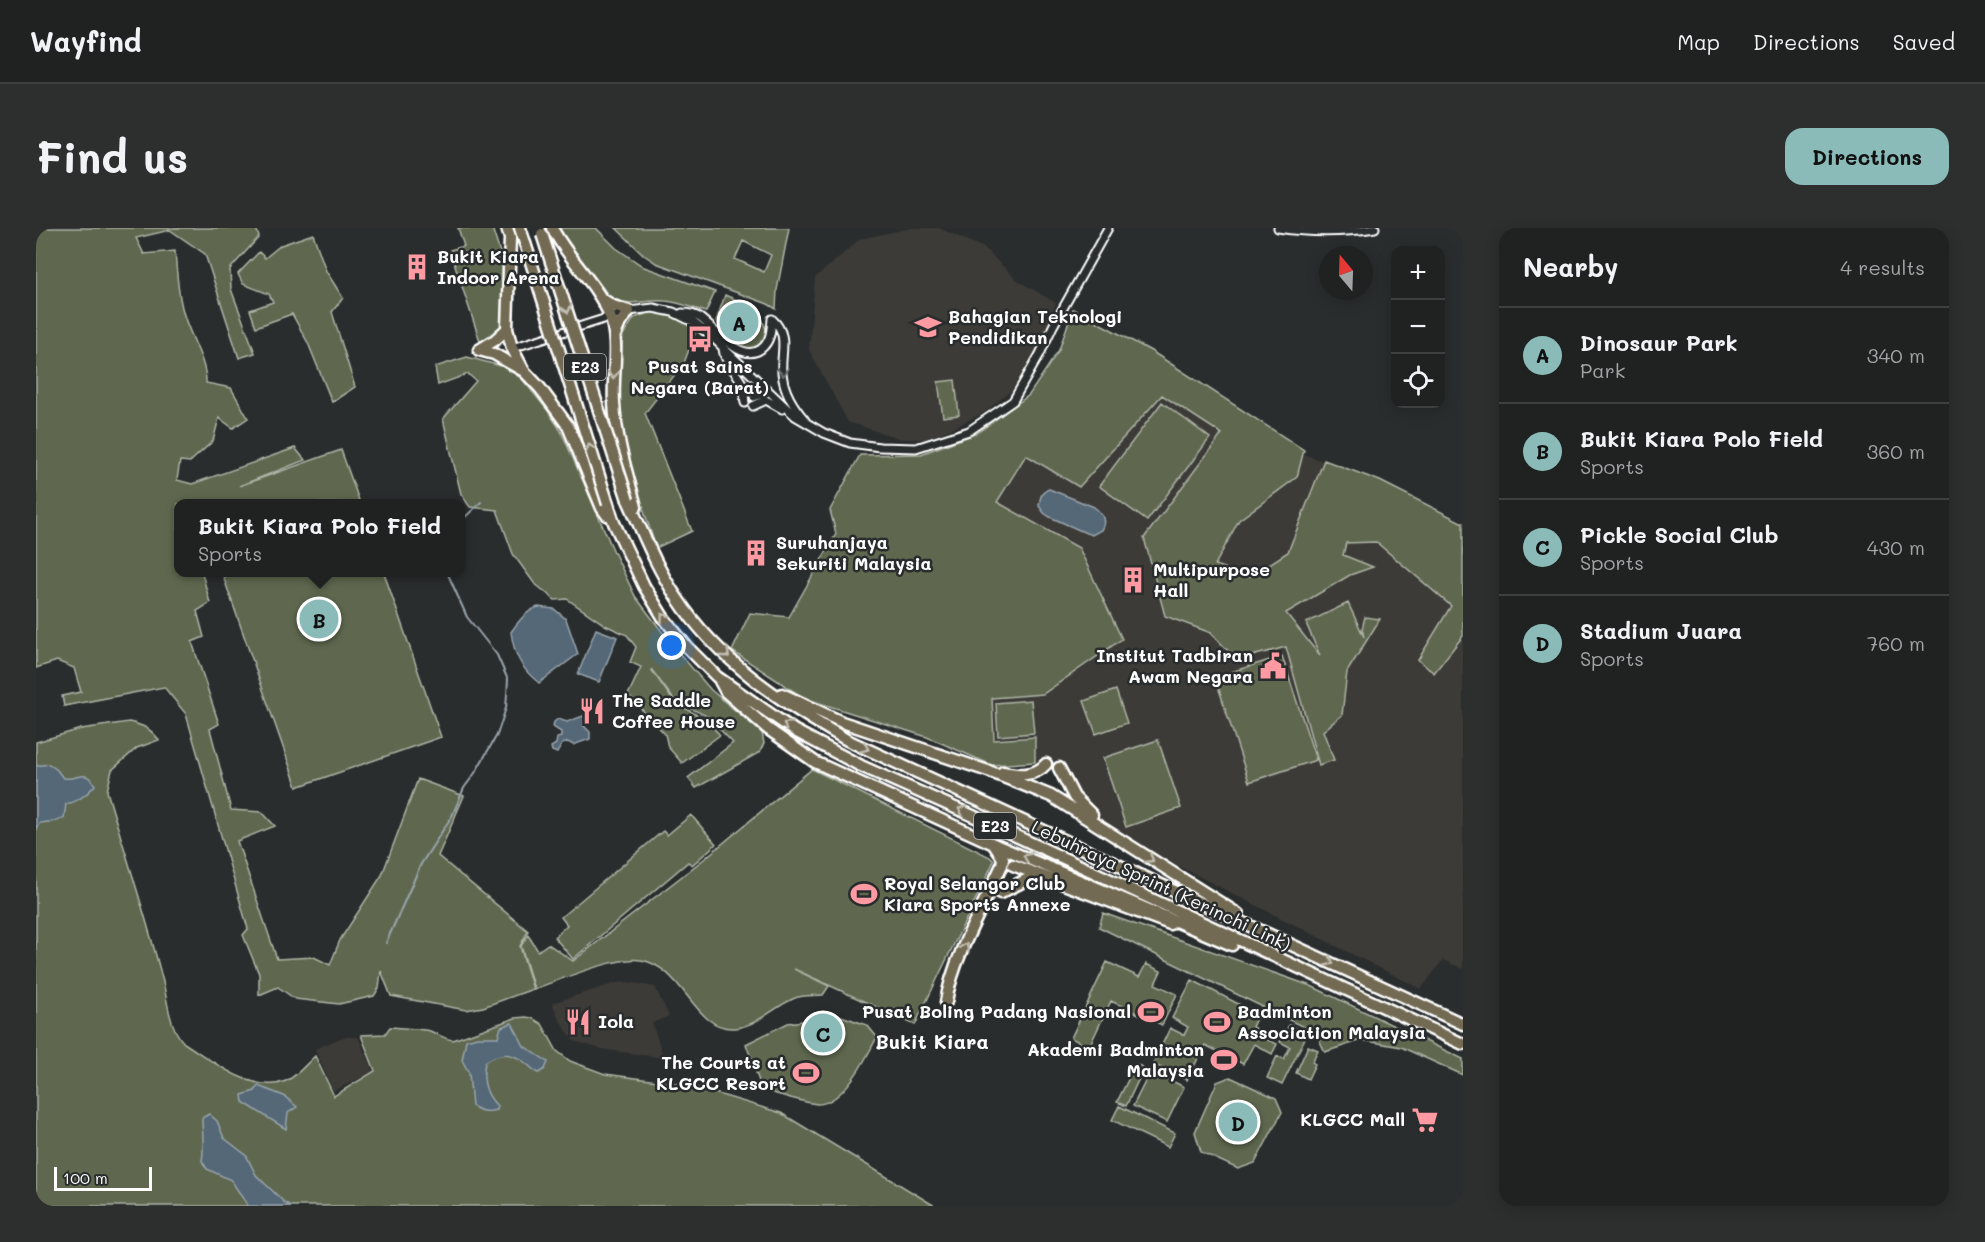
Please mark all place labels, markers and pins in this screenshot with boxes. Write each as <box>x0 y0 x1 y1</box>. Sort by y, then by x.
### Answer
place label: Bukit Kiara Indoor Arena <box>437 244 560 289</box>
building icon: Bukit Kiara Indoor Arena <box>402 252 432 282</box>
pin: A <box>720 300 758 344</box>
place label: Bahagian Teknologi Pendidikan <box>948 304 1122 349</box>
school or university icon: Bahagian Teknologi Pendidikan <box>913 312 943 342</box>
bus stop icon: Pusat Sains Negara (Barat) <box>685 324 715 354</box>
place label: Pusat Sains Negara (Barat) <box>631 354 769 399</box>
place label: Suruhanjaya Sekuriti Malaysia <box>776 530 932 575</box>
building icon: Suruhanjaya Sekuriti Malaysia <box>741 538 771 568</box>
place label: Multipurpose Hall <box>1153 557 1270 602</box>
building icon: Multipurpose Hall <box>1118 565 1148 595</box>
pin: B <box>300 596 338 642</box>
place label: Institut Tadbiran Awam Negara <box>1096 643 1253 688</box>
public building icon: Institut Tadbiran Awam Negara <box>1258 651 1288 681</box>
place label: The Saddle Coffee House <box>612 688 735 733</box>
restaurant icon: The Saddle Coffee House <box>577 696 607 726</box>
place label: Royal Selangor Club Kiara Sports Annexe <box>884 871 1071 916</box>
sports icon: Royal Selangor Club Kiara Sports Annexe <box>849 879 879 909</box>
sports icon: Pusat Boling Padang Nasional <box>1136 997 1166 1027</box>
place label: Pusat Boling Padang Nasional <box>862 999 1131 1023</box>
place label: Badminton Association Malaysia <box>1237 999 1426 1044</box>
restaurant icon: Iola <box>563 1007 593 1037</box>
sports icon: Badminton Association Malaysia <box>1202 1007 1232 1037</box>
place label: Iola <box>598 1009 634 1033</box>
pin: C <box>804 1010 842 1056</box>
place label: Akademi Badminton Malaysia <box>1027 1037 1204 1082</box>
sports icon: Akademi Badminton Malaysia <box>1209 1045 1239 1075</box>
place label: The Courts at KLGCC Resort <box>656 1050 786 1095</box>
sports icon: The Courts at KLGCC Resort <box>791 1058 821 1088</box>
pin: D <box>1218 1100 1258 1144</box>
supermarket icon: KLGCC Mall <box>1410 1105 1440 1135</box>
place label: KLGCC Mall <box>1300 1107 1405 1131</box>

